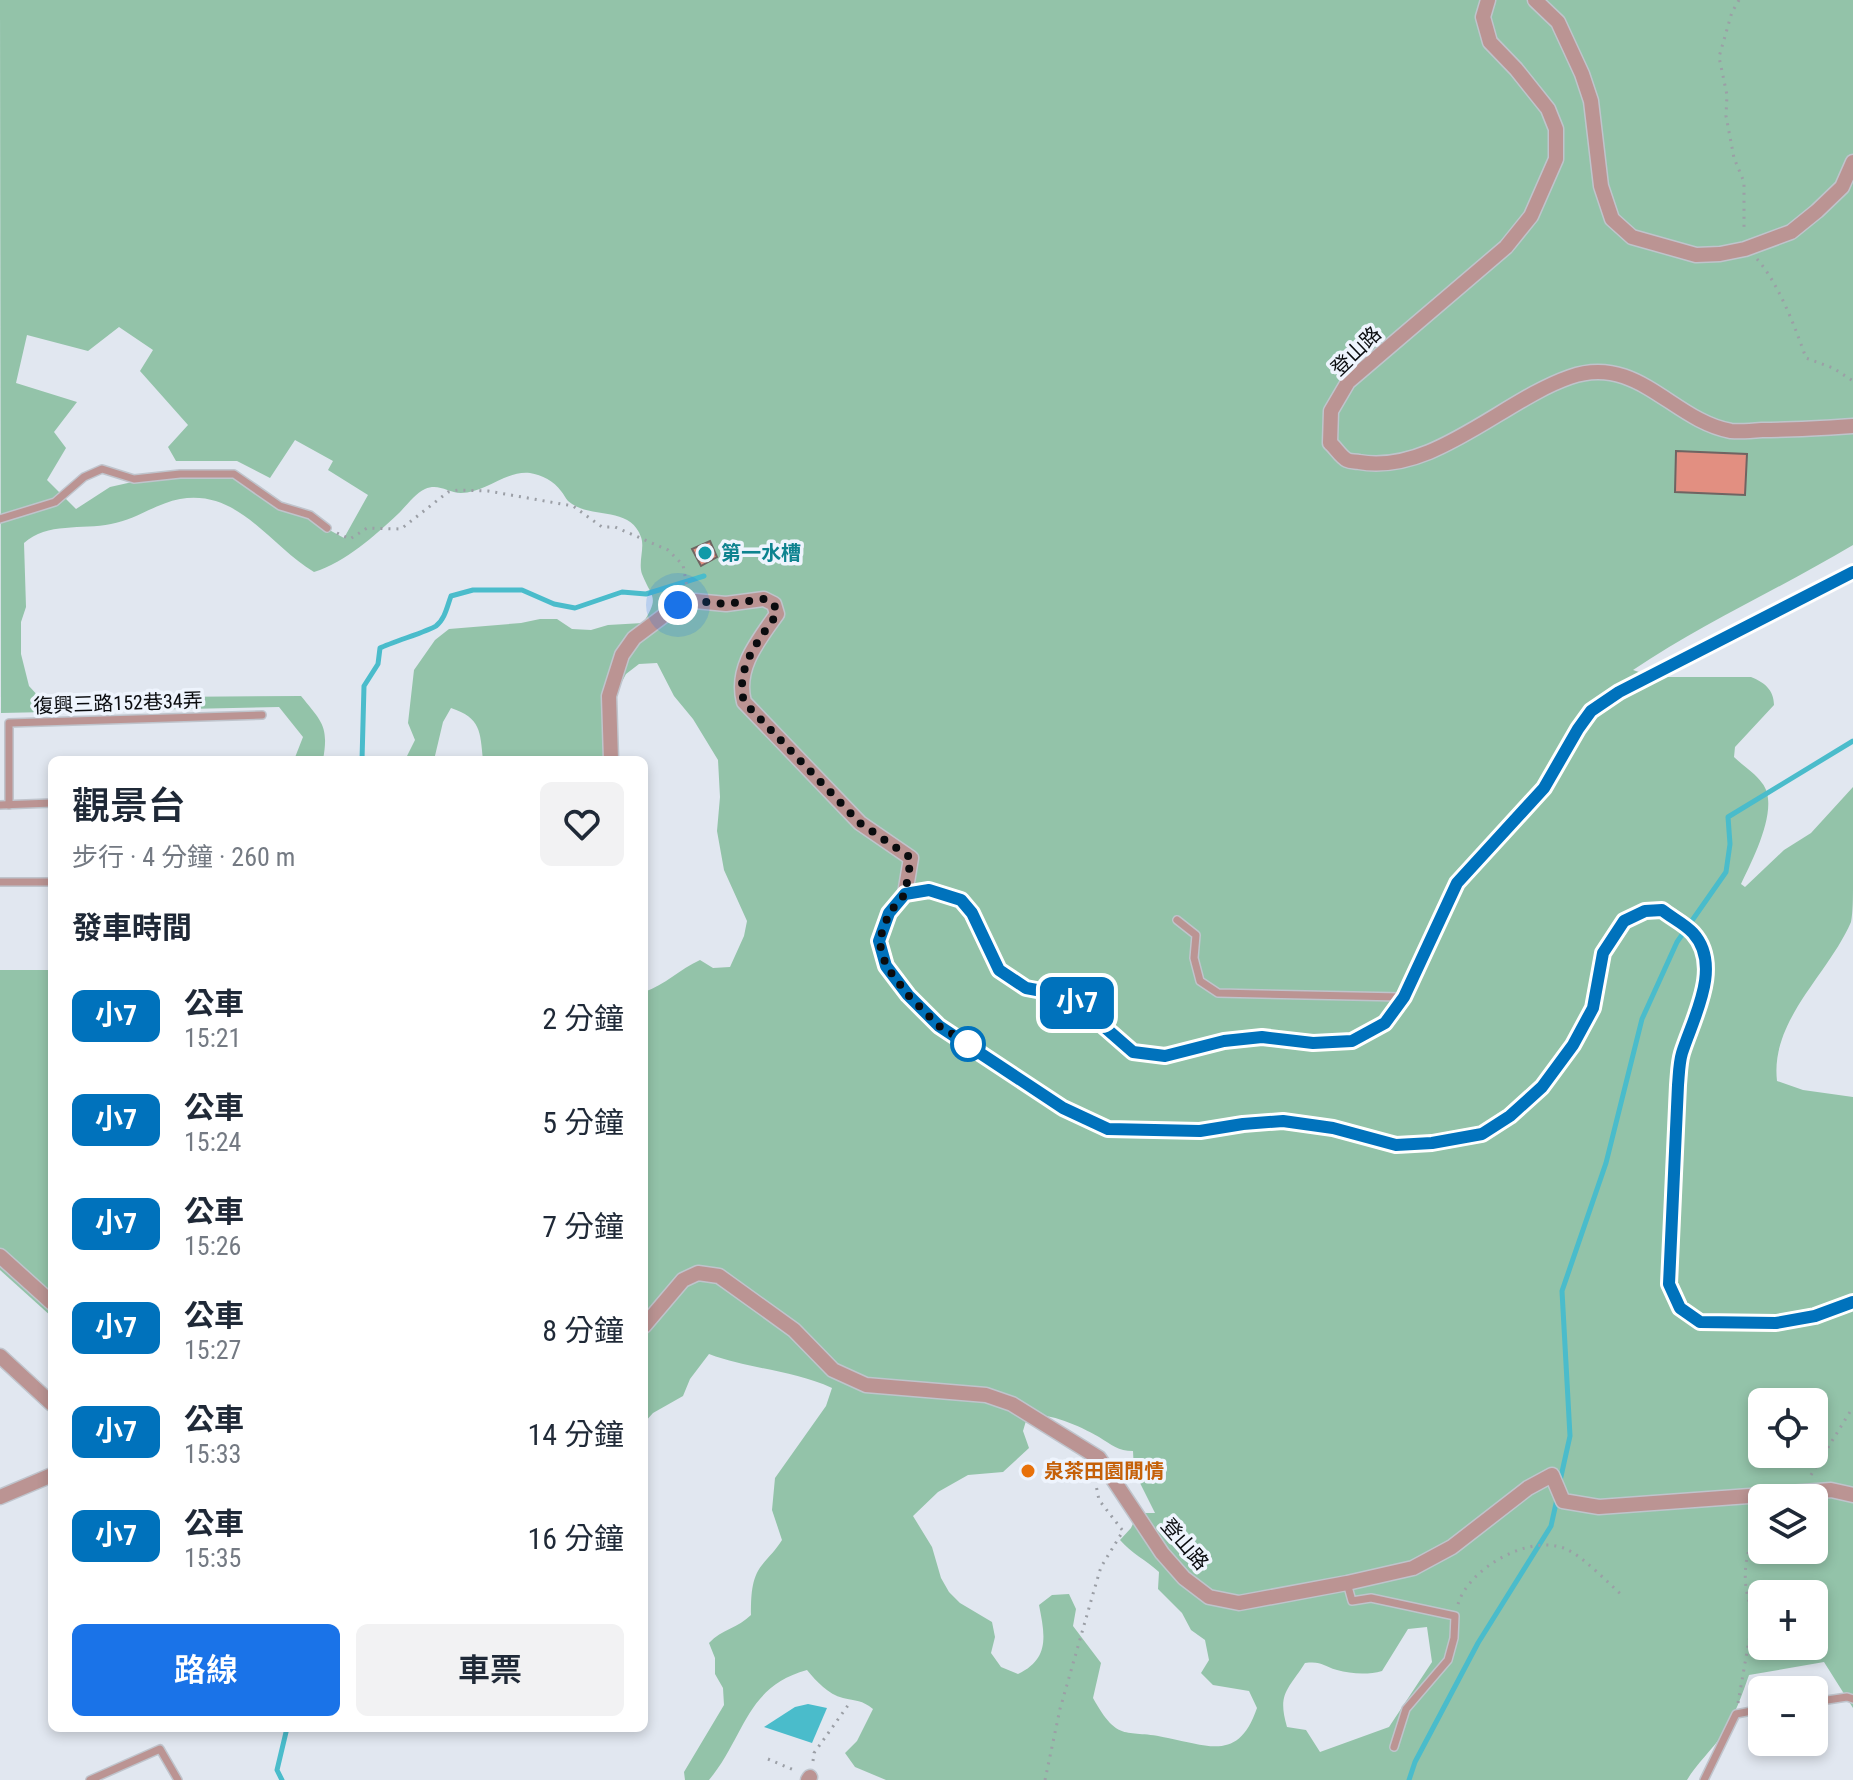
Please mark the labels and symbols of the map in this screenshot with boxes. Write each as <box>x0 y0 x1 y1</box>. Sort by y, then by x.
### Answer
street label: 登山路 <box>1326 322 1386 380</box>
place label: 第一水槽 <box>721 541 801 565</box>
marker: 第一水槽 <box>696 544 714 562</box>
your location <box>658 585 698 625</box>
street label: 復興三路152巷34弄 <box>33 688 203 718</box>
line badge: 小7 <box>1041 977 1113 1029</box>
unlabelled marker <box>951 1027 985 1061</box>
place label: 泉茶田園閒情 <box>1044 1459 1164 1483</box>
marker: 泉茶田園閒情 <box>1019 1462 1037 1480</box>
street label: 登山路 <box>1156 1513 1214 1575</box>

